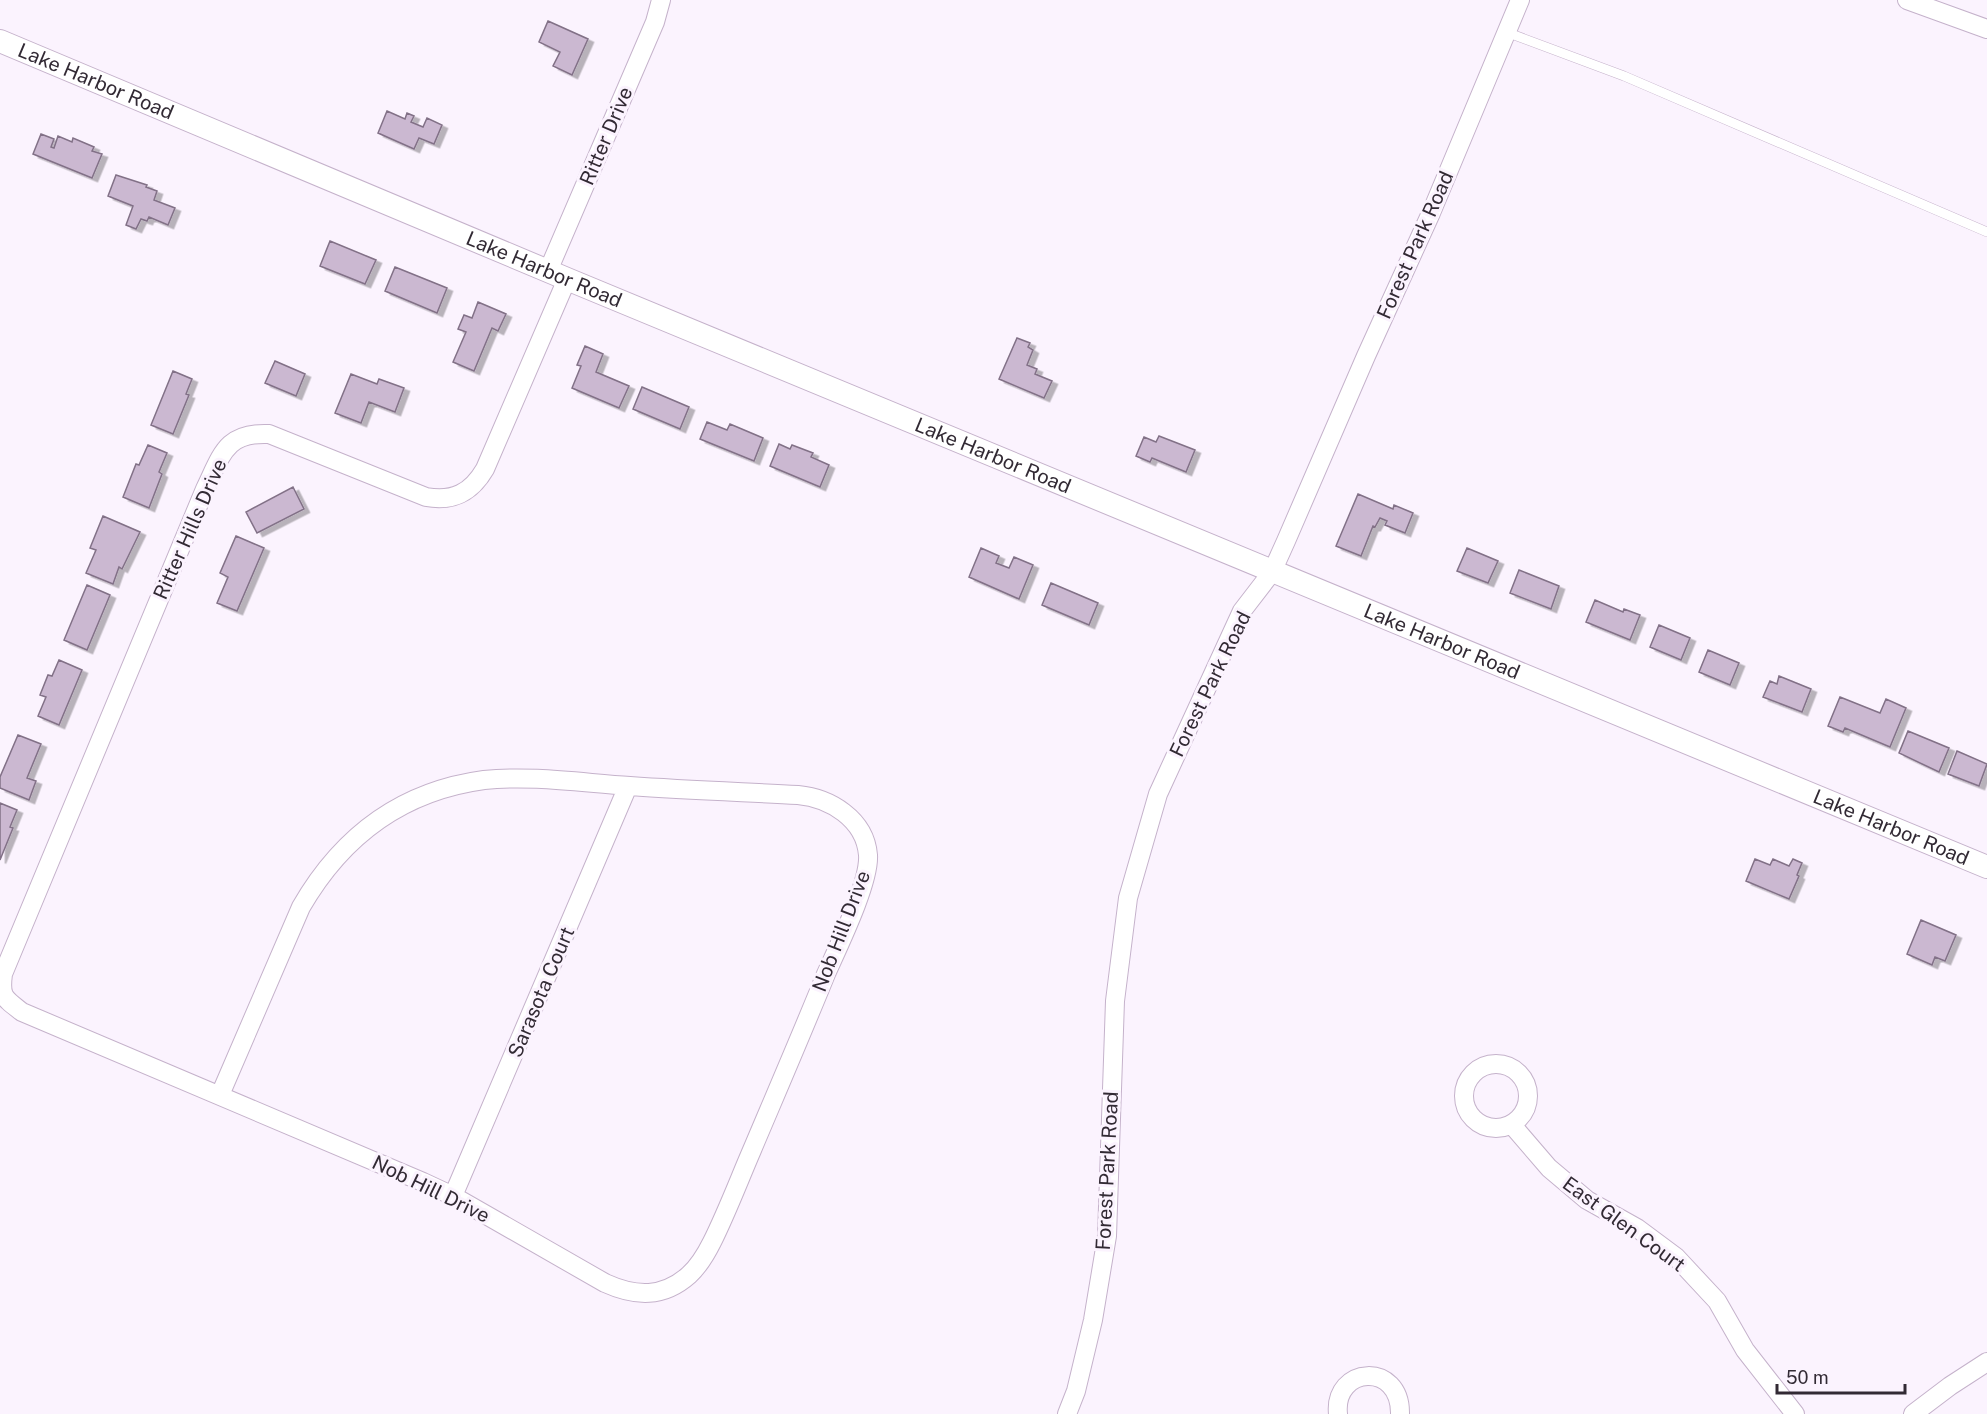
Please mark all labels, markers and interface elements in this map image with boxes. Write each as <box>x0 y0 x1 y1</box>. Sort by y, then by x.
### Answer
street label: Lake Harbor Road <box>14 38 177 125</box>
street label: Ritter Drive <box>575 83 637 189</box>
street label: Forest Park Road <box>1372 167 1458 323</box>
street label: Lake Harbor Road <box>463 226 626 312</box>
street label: Lake Harbor Road <box>911 412 1075 498</box>
street label: Ritter Hills Drive <box>148 455 232 603</box>
street label: Lake Harbor Road <box>1360 598 1524 684</box>
street label: Forest Park Road <box>1164 607 1256 761</box>
street label: Lake Harbor Road <box>1809 784 1973 870</box>
street label: Nob Hill Drive <box>807 867 875 995</box>
street label: Sarasota Court <box>503 923 579 1061</box>
street label: Forest Park Road <box>1091 1091 1123 1251</box>
street label: Nob Hill Drive <box>368 1150 494 1228</box>
street label: East Glen Court <box>1558 1171 1690 1277</box>
scale bar <box>1777 1357 1904 1395</box>
text: 50 m <box>1786 1367 1829 1388</box>

